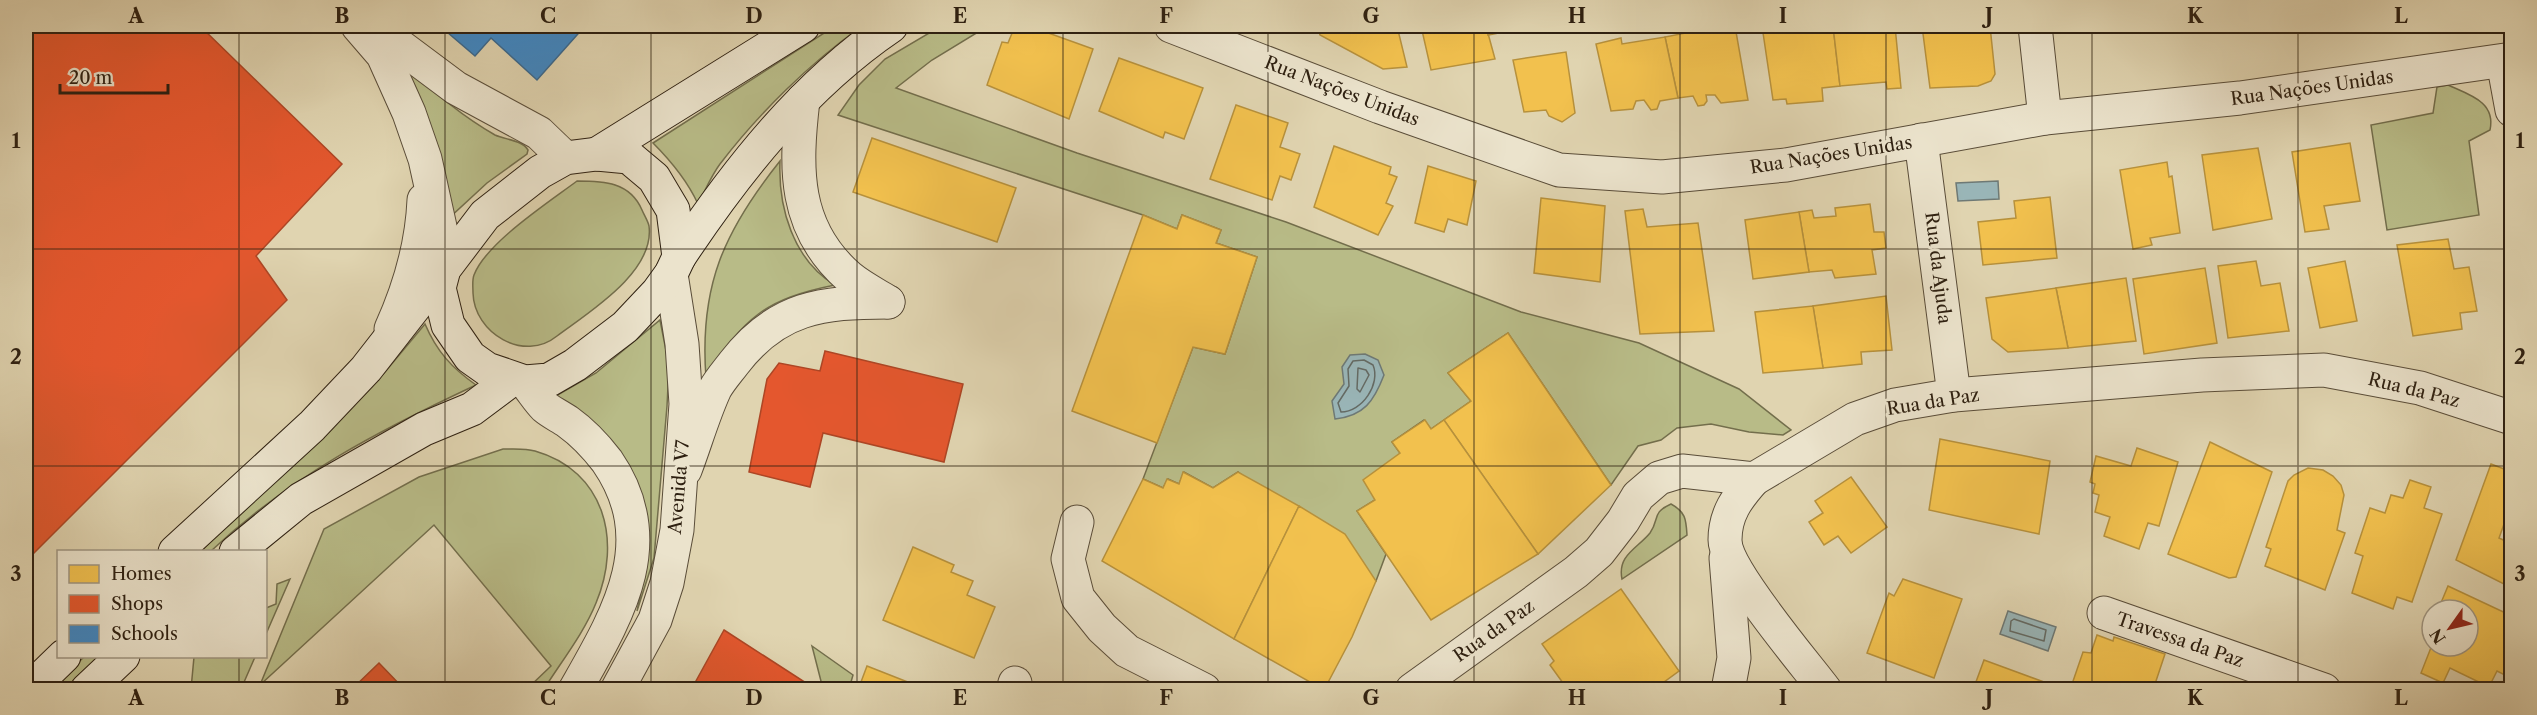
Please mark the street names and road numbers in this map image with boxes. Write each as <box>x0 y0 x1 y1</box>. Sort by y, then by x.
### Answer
street label: Rua Nações Unidas <box>1261 51 1423 131</box>
street label: Rua Nações Unidas <box>2229 66 2395 110</box>
street label: Rua Nações Unidas <box>1748 131 1914 179</box>
street label: Rua da Ajuda <box>1920 211 1956 326</box>
street label: Rua da Paz <box>2366 368 2462 412</box>
street label: Rua da Paz <box>1885 384 1981 420</box>
street label: Avenida V7 <box>664 439 694 536</box>
street label: Rua da Paz <box>1449 595 1539 667</box>
street label: Travessa da Paz <box>2113 608 2247 672</box>

